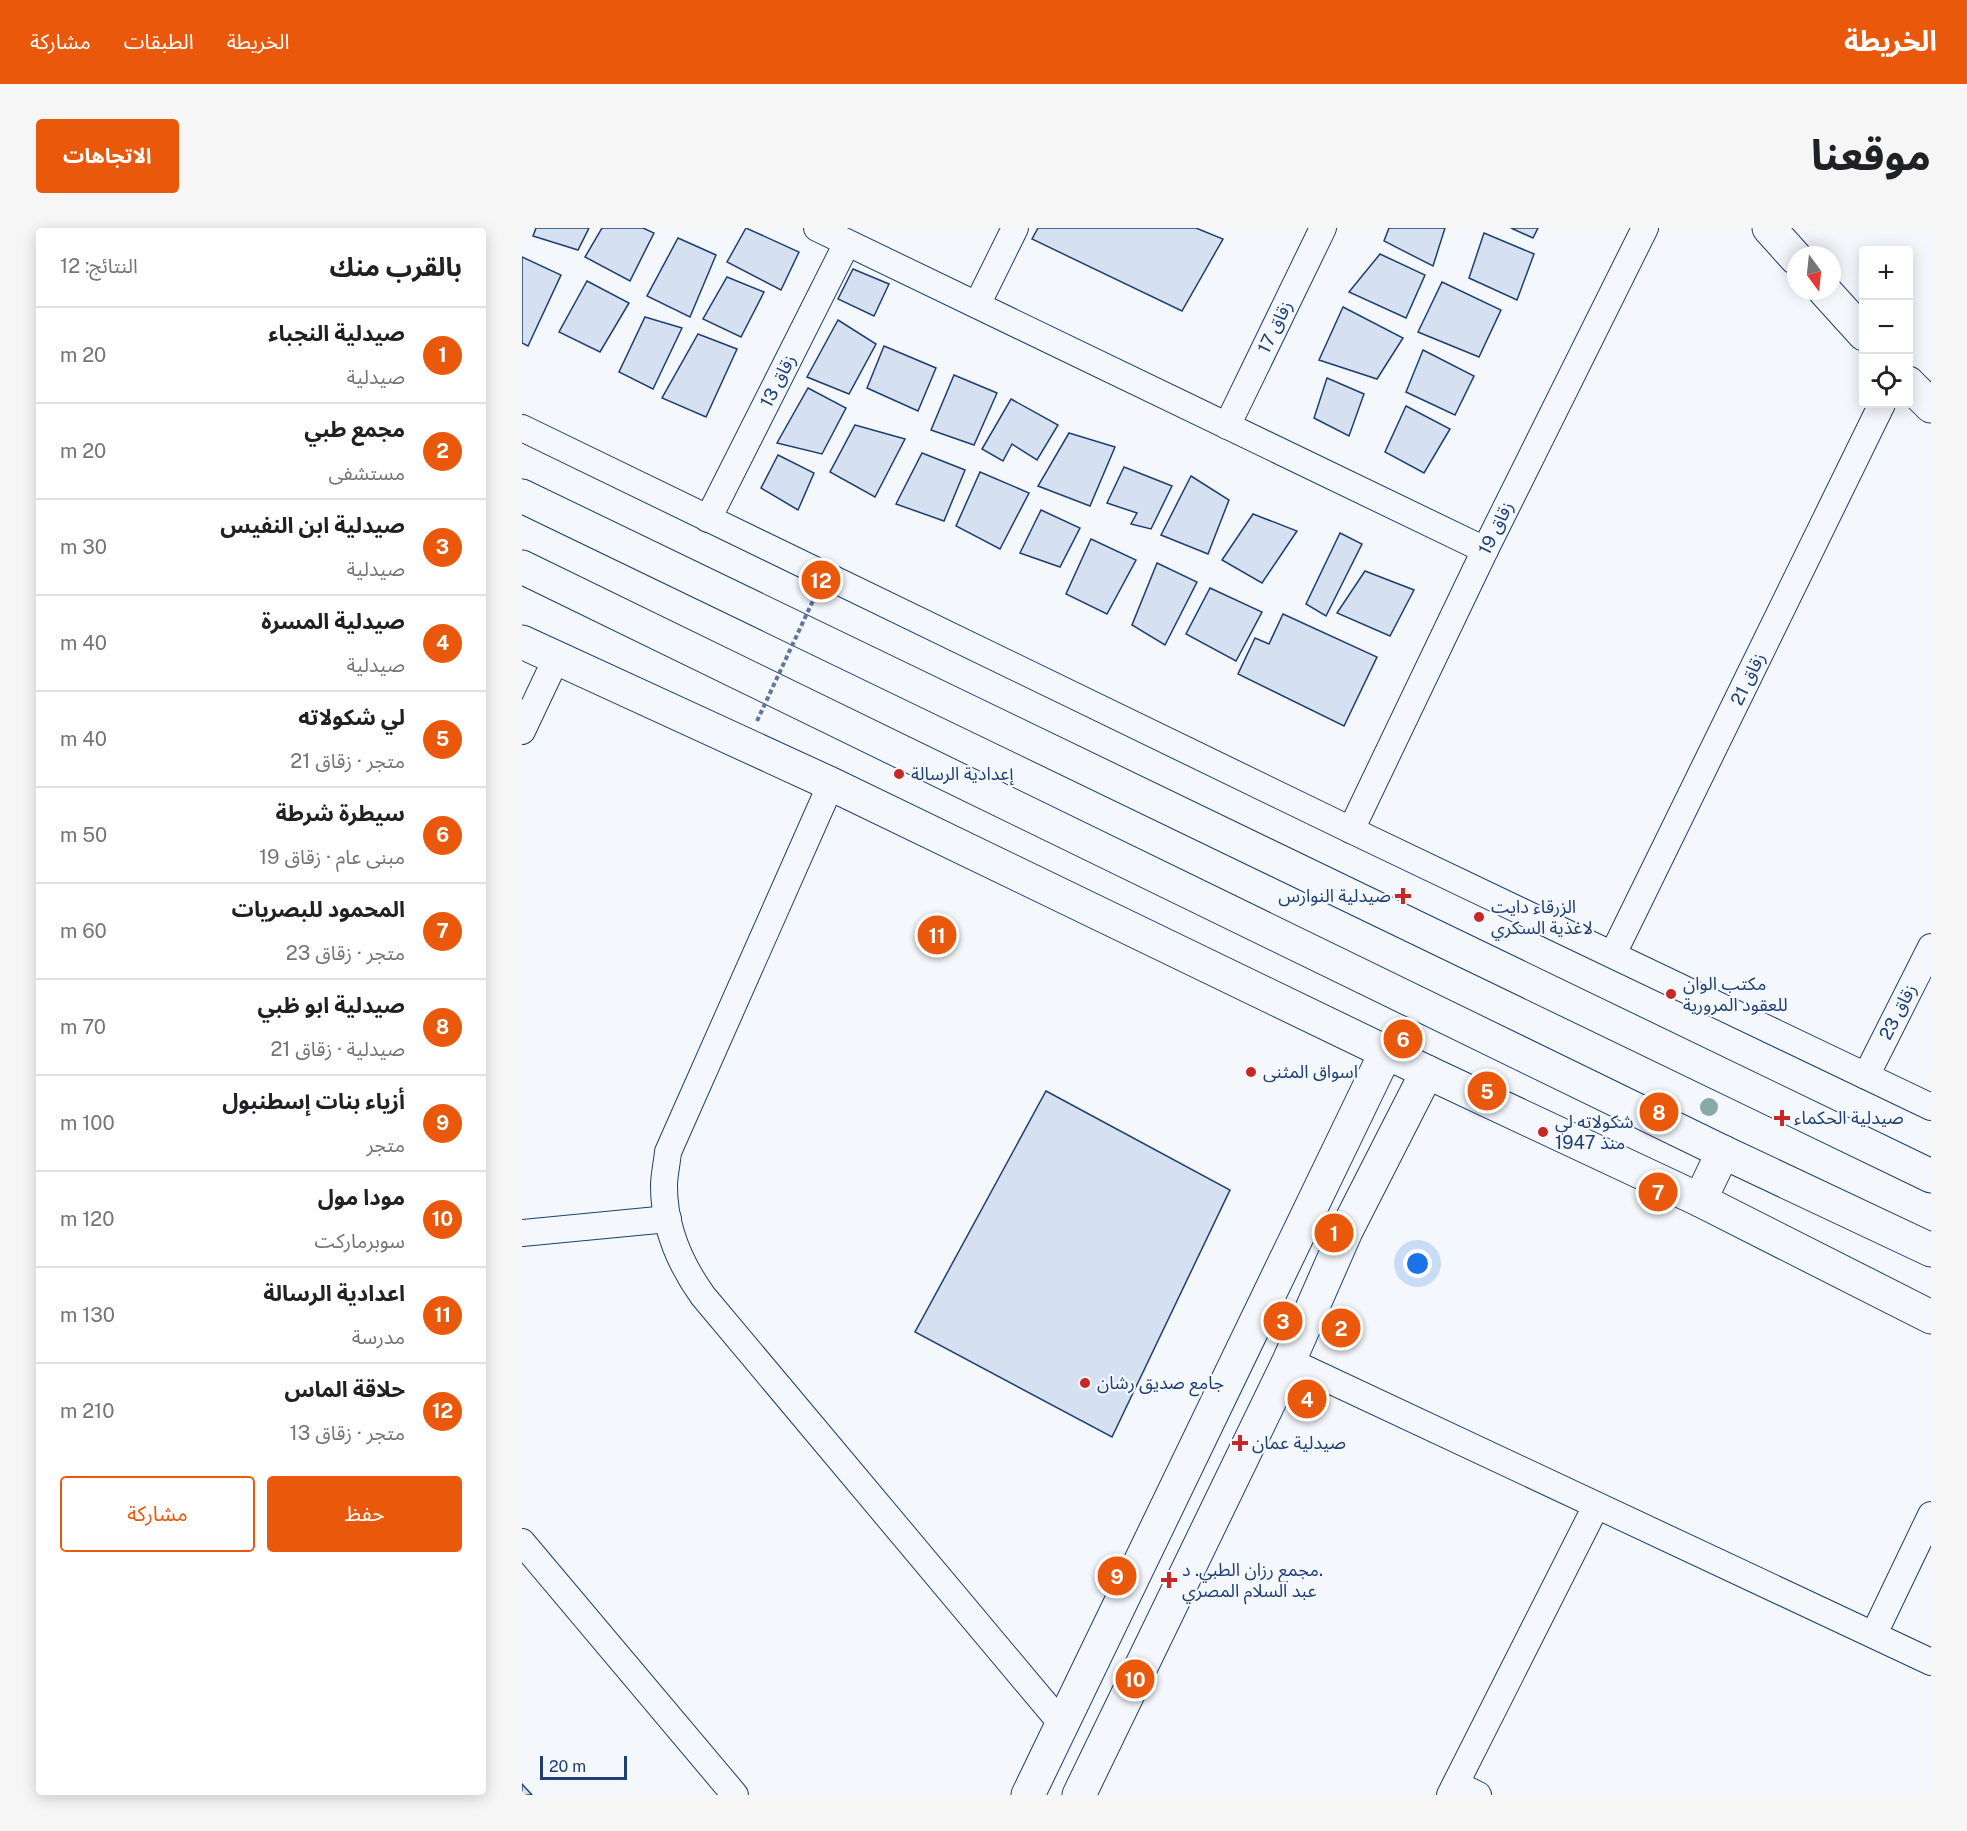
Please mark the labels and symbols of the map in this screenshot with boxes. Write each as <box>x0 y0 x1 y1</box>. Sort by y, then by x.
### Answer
north arrow <box>1787 246 1841 300</box>
street label: زقاق 17 <box>1253 297 1297 357</box>
street label: زقاق 13 <box>755 351 801 411</box>
street label: زقاق 19 <box>1474 498 1518 558</box>
pin: 12 <box>802 558 840 602</box>
street label: زقاق 21 <box>1726 649 1770 709</box>
place label: إعدادية الرسالة <box>911 763 1014 786</box>
marker: إعدادية الرسالة <box>892 767 906 781</box>
place label: صيدلية النوارس <box>1278 885 1391 907</box>
marker: صيدلية النوارس <box>1396 889 1410 903</box>
place label: الزرقاء دايت لاغذية السكري <box>1491 896 1593 941</box>
marker: الزرقاء دايت لاغذية السكري <box>1472 910 1486 924</box>
pin: 11 <box>918 912 956 958</box>
place label: مكتب الوان للعقود المرورية <box>1683 973 1788 1016</box>
street label: زقاق 23 <box>1875 980 1921 1044</box>
marker: مكتب الوان للعقود المرورية <box>1664 987 1678 1001</box>
pin: 6 <box>1384 1016 1422 1062</box>
place label: اسواق المثنى <box>1263 1061 1358 1083</box>
marker: اسواق المثنى <box>1244 1065 1258 1079</box>
pin: 5 <box>1468 1068 1506 1114</box>
pin: 8 <box>1640 1090 1678 1134</box>
place label: صيدلية الحكماء <box>1794 1107 1904 1128</box>
place label: شكولاته لي منذ 1947 <box>1555 1111 1634 1153</box>
marker: صيدلية الحكماء <box>1775 1111 1789 1125</box>
marker: شكولاته لي منذ 1947 <box>1536 1125 1550 1139</box>
pin: 7 <box>1638 1170 1678 1214</box>
pin: 1 <box>1314 1210 1354 1256</box>
your location <box>1403 1249 1432 1278</box>
pin: 3 <box>1264 1298 1302 1344</box>
pin: 2 <box>1322 1306 1360 1350</box>
place label: جامع صديق رشان <box>1097 1372 1224 1397</box>
marker: جامع صديق رشان <box>1078 1376 1092 1390</box>
pin: 4 <box>1288 1376 1326 1422</box>
place label: صيدلية عمان <box>1252 1432 1346 1454</box>
marker: صيدلية عمان <box>1233 1436 1247 1450</box>
pin: 9 <box>1098 1554 1136 1598</box>
place label: مجمع رزان الطبي. د. عبد السلام المصري <box>1182 1559 1323 1605</box>
marker: مجمع رزان الطبي. د. عبد السلام المصري <box>1160 1571 1178 1589</box>
pin: 10 <box>1116 1656 1154 1702</box>
scale bar <box>540 1753 627 1780</box>

